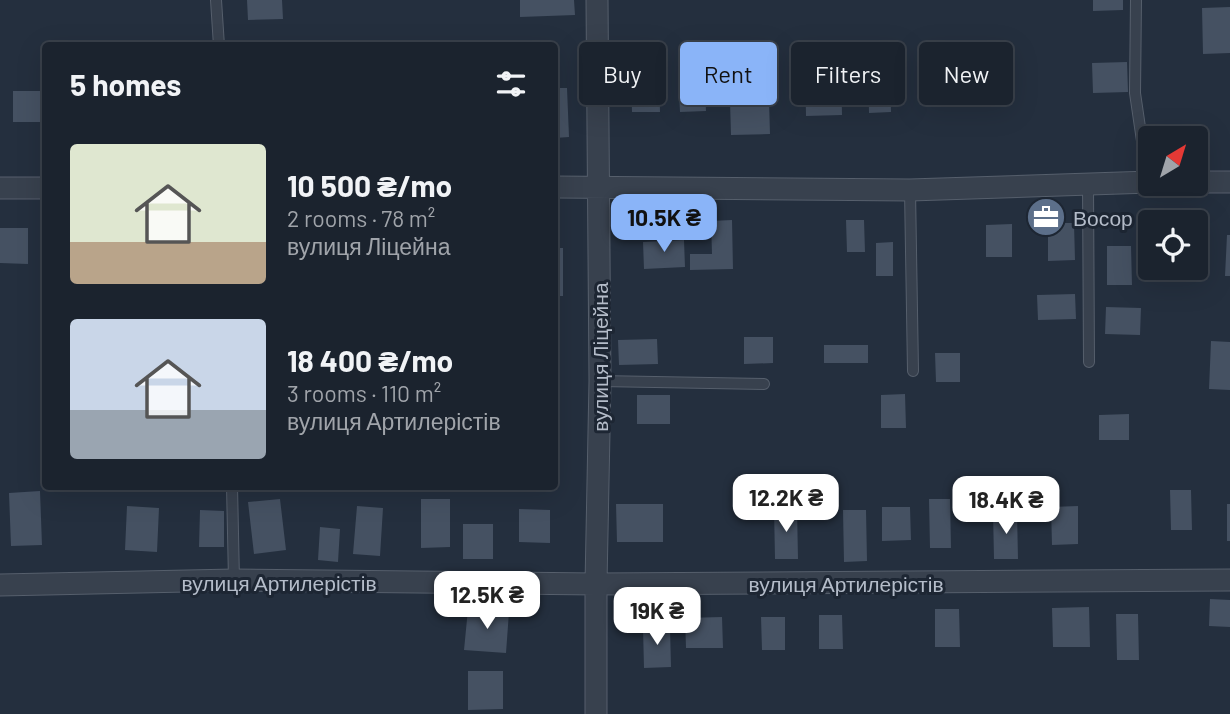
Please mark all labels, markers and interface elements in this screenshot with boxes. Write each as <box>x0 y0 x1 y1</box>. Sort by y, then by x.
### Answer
chip: Buy <box>579 42 666 105</box>
chip: Rent <box>680 42 777 105</box>
chip: Filters <box>791 42 905 105</box>
chip: New <box>919 42 1013 105</box>
icon: filters <box>492 65 530 103</box>
text: 5 homes <box>70 66 181 102</box>
north arrow <box>1138 126 1208 196</box>
map controls <box>1138 126 1208 280</box>
text: 10 500 ₴/mo <box>287 167 452 203</box>
icon: home <box>126 172 210 256</box>
pin: 10.5K ₴ <box>599 194 729 254</box>
office icon: Восор <box>1025 196 1067 238</box>
text: 10.5K ₴ <box>627 203 701 231</box>
text: 2 rooms · 78 m² <box>287 204 435 232</box>
place label: Восор <box>1073 205 1133 230</box>
button: locate <box>1138 210 1208 280</box>
text: вулиця Ліцейна <box>287 232 450 260</box>
street label: вулиця Ліцейна <box>587 282 612 432</box>
text: 18 400 ₴/mo <box>287 342 453 378</box>
icon: home <box>126 347 210 431</box>
text: 3 rooms · 110 m² <box>287 379 441 407</box>
text: вулиця Артилерістів <box>287 407 501 435</box>
pin: 12.2K ₴ <box>721 475 851 534</box>
pin: 18.4K ₴ <box>941 476 1071 536</box>
text: 12.2K ₴ <box>749 483 823 511</box>
text: 18.4K ₴ <box>968 485 1044 513</box>
street label: вулиця Артилерістів <box>181 570 377 595</box>
street label: вулиця Артилерістів <box>748 571 944 596</box>
pin: 12.5K ₴ <box>422 572 552 631</box>
text: 12.5K ₴ <box>450 580 524 608</box>
pin: 19K ₴ <box>608 588 706 647</box>
text: 19K ₴ <box>630 596 684 624</box>

